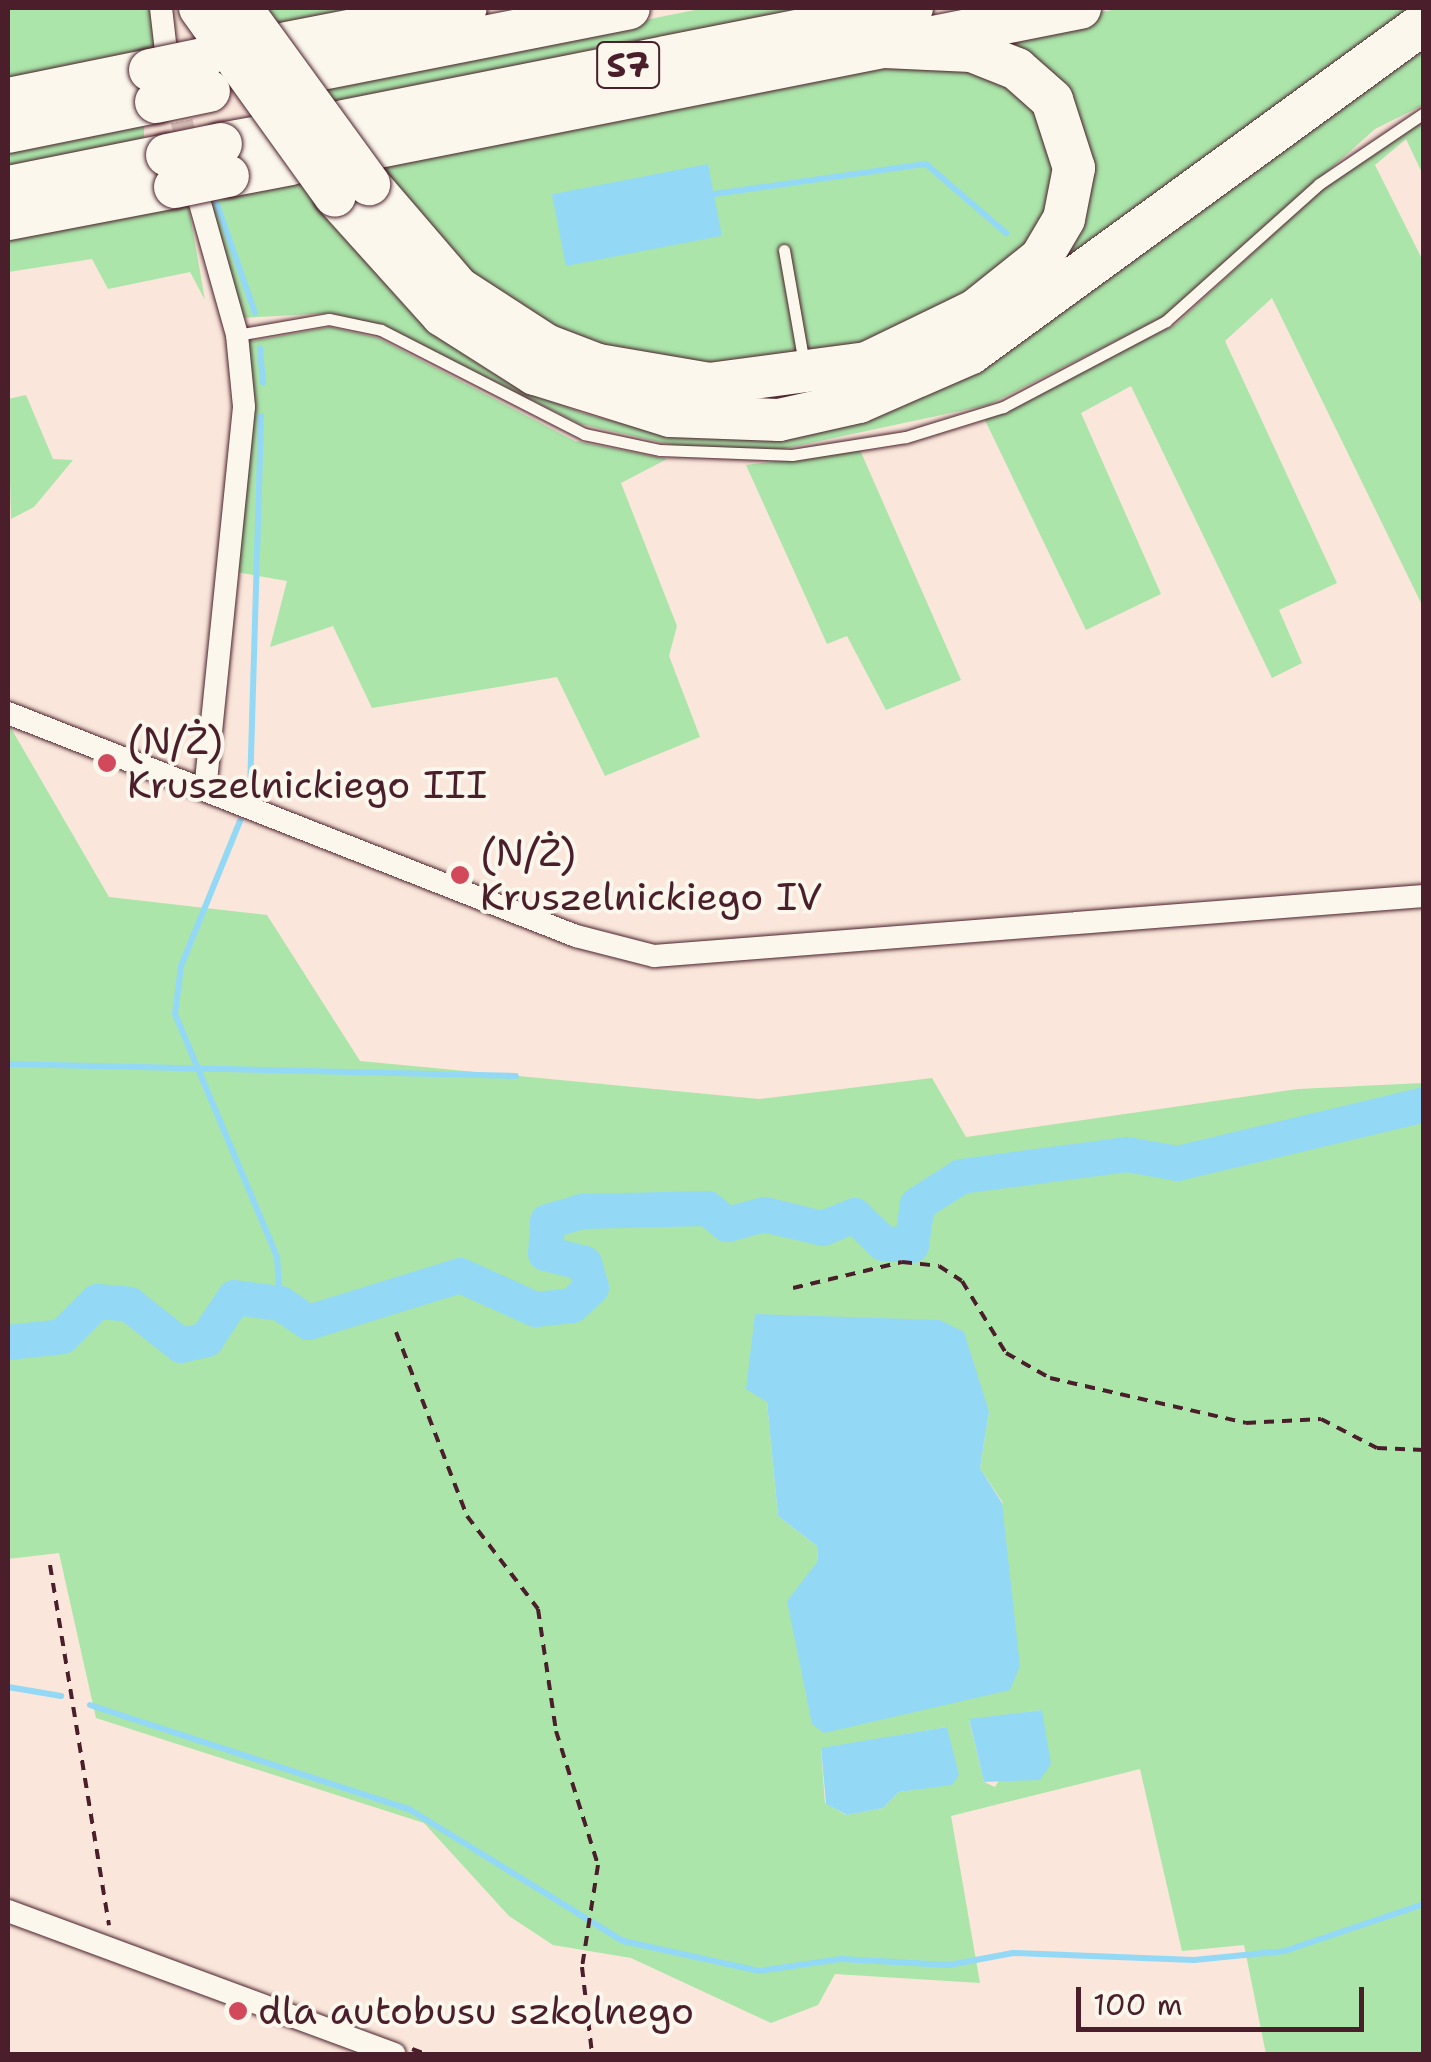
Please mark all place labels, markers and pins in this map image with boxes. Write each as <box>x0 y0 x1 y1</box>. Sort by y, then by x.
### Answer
place label: (N/Ż) Kruszelnickiego III <box>127 718 487 808</box>
marker: (N/Ż) Kruszelnickiego III <box>96 752 118 774</box>
place label: (N/Ż) Kruszelnickiego IV <box>480 830 822 919</box>
marker: (N/Ż) Kruszelnickiego IV <box>449 864 471 886</box>
place label: dla autobusu szkolnego <box>258 1988 694 2034</box>
marker: dla autobusu szkolnego <box>227 2000 249 2022</box>

